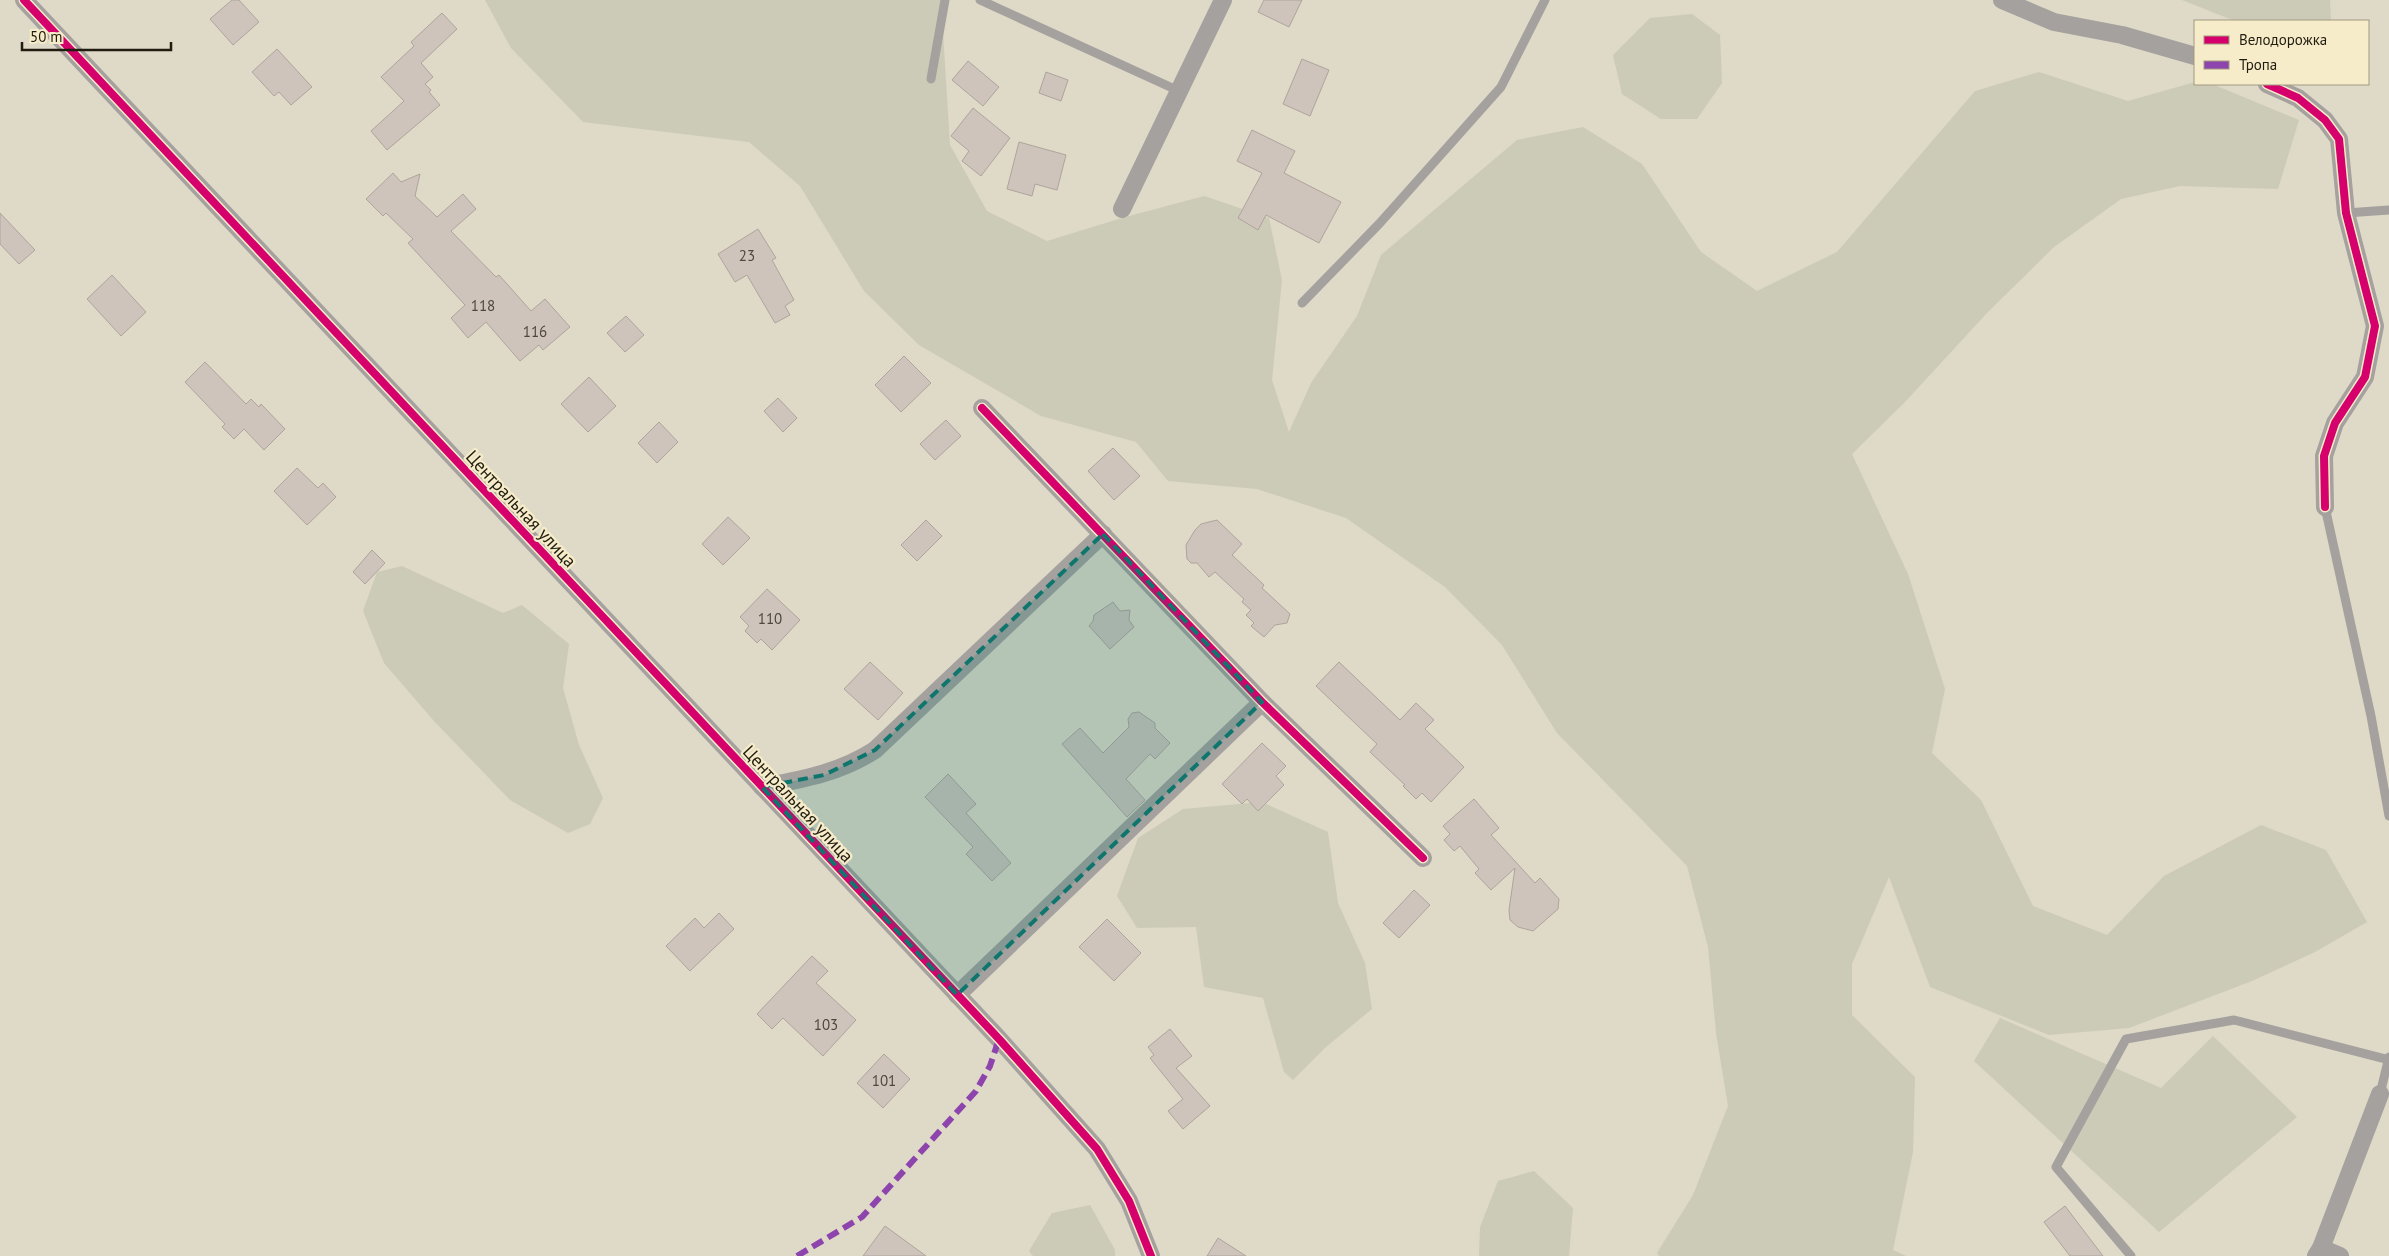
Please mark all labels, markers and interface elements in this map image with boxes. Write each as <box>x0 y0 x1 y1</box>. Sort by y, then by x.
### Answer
scale bar <box>22 20 171 52</box>
legend <box>2194 20 2369 85</box>
text: 50 m <box>30 27 63 46</box>
text: Велодорожка <box>2239 30 2327 49</box>
text: Тропа <box>2239 55 2277 74</box>
house number: 23 <box>739 246 755 265</box>
house number: 118 <box>471 296 495 315</box>
house number: 116 <box>523 322 547 341</box>
street label: Центральная улица <box>461 445 582 572</box>
house number: 110 <box>758 609 782 628</box>
street label: Центральная улица <box>738 740 859 867</box>
house number: 103 <box>814 1015 838 1034</box>
house number: 101 <box>872 1071 896 1090</box>

